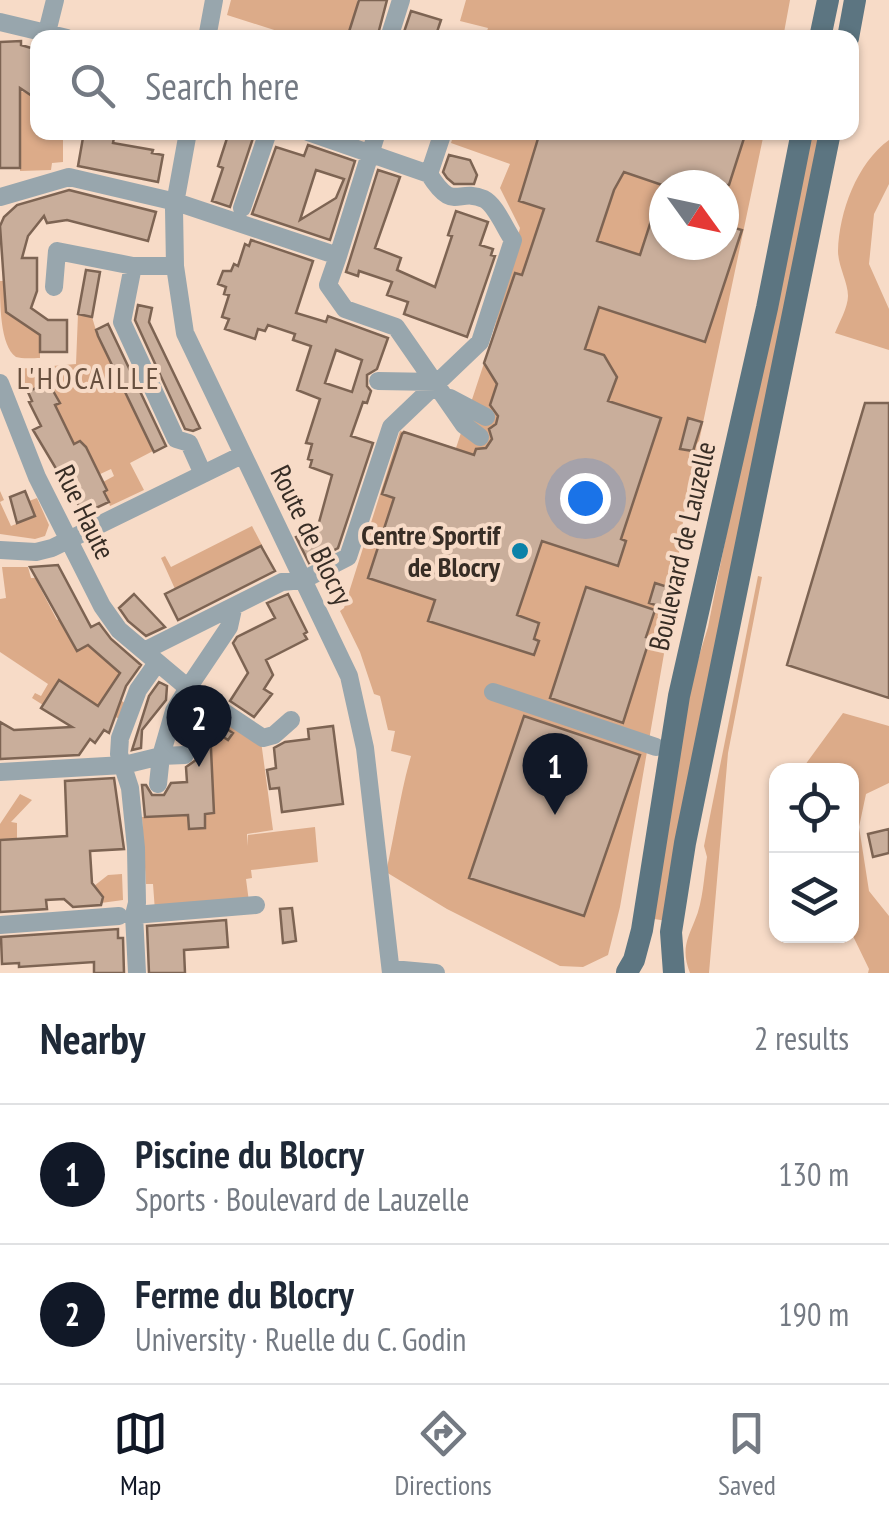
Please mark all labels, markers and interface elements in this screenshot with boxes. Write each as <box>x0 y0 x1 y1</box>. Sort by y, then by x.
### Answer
search box <box>30 30 859 140</box>
icon: search <box>65 58 120 113</box>
text: Search here <box>145 61 299 110</box>
north arrow <box>649 170 739 260</box>
district label: L'HOCAILLE <box>17 358 161 397</box>
street label: Boulevard de Lauzelle <box>640 438 723 654</box>
street label: Rue Haute <box>47 459 124 565</box>
street label: Route de Blocry <box>263 459 362 611</box>
your location <box>560 473 611 524</box>
place label: Centre Sportif de Blocry <box>361 516 502 585</box>
marker: Centre Sportif de Blocry <box>509 540 531 562</box>
pin: 2 <box>166 684 232 767</box>
pin: 1 <box>522 732 588 815</box>
map controls <box>769 763 859 943</box>
button: locate <box>769 763 859 853</box>
button: layers <box>769 853 859 943</box>
text: Nearby <box>40 1011 145 1066</box>
text: 2 results <box>754 1017 849 1059</box>
text: Piscine du Blocry <box>135 1129 364 1178</box>
text: 1 <box>65 1153 80 1195</box>
text: 130 m <box>778 1153 849 1195</box>
text: Sports · Boulevard de Lauzelle <box>135 1178 469 1220</box>
text: Ferme du Blocry <box>135 1269 354 1318</box>
text: 2 <box>65 1293 80 1335</box>
text: 190 m <box>778 1293 849 1335</box>
text: University · Ruelle du C. Godin <box>135 1318 466 1360</box>
tab: Map <box>113 1406 168 1503</box>
tab: Directions <box>394 1406 492 1503</box>
tab: Saved <box>718 1406 776 1503</box>

